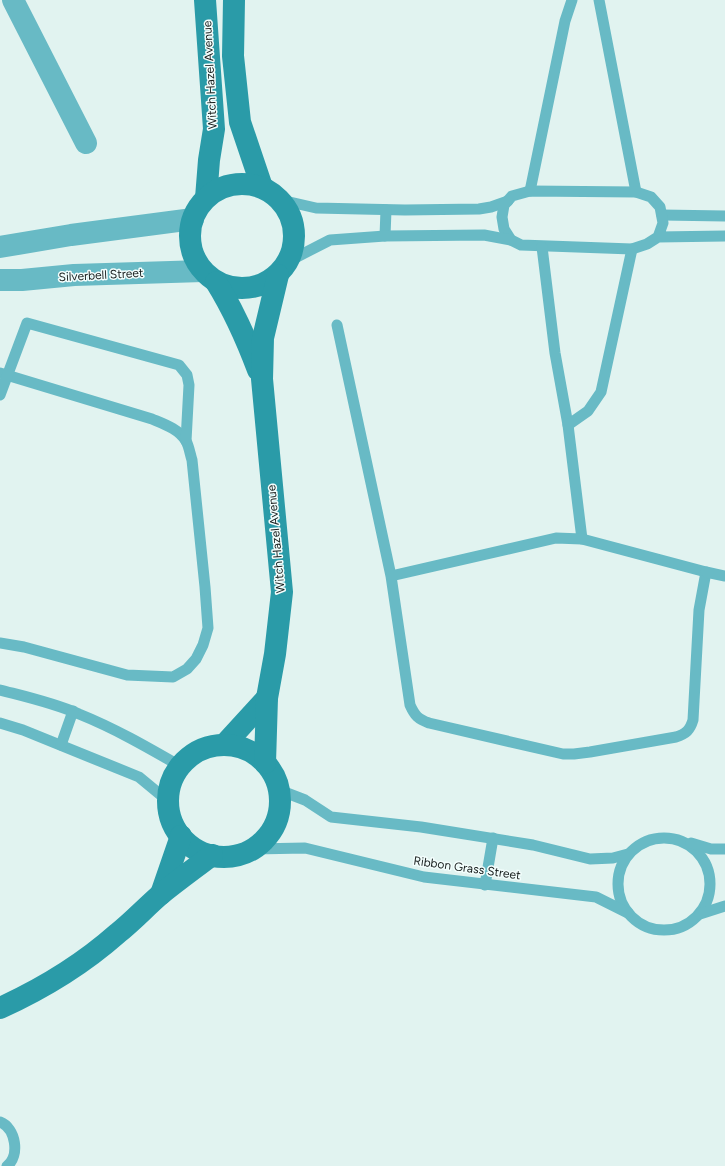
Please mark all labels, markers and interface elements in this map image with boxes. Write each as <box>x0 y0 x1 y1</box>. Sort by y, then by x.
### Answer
street label: Witch Hazel Avenue <box>200 20 220 130</box>
street label: Silverbell Street <box>58 266 144 284</box>
street label: Witch Hazel Avenue <box>264 484 288 594</box>
street label: Ribbon Grass Street <box>413 854 522 883</box>

